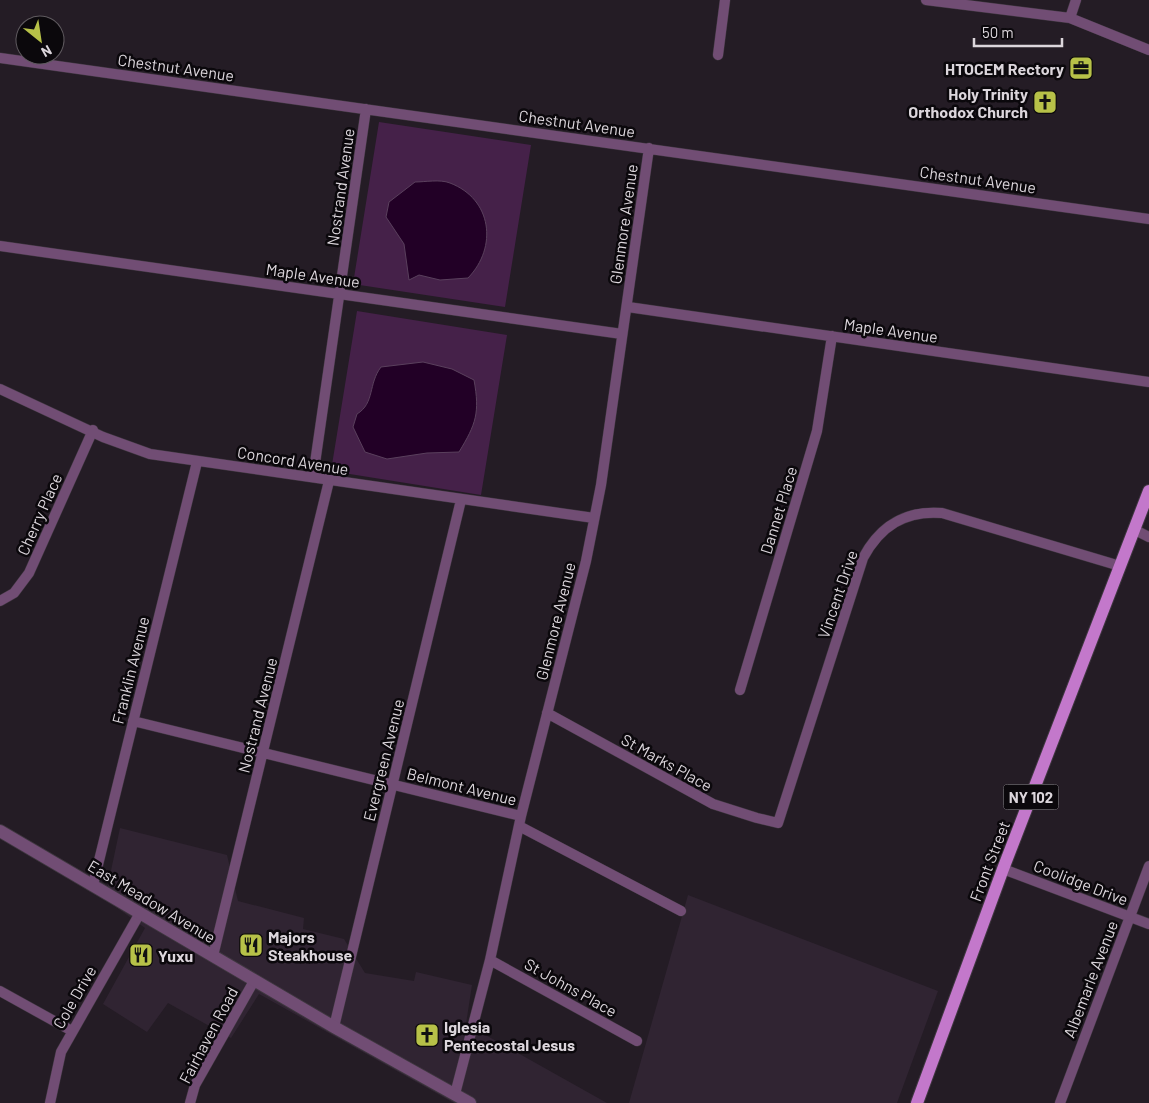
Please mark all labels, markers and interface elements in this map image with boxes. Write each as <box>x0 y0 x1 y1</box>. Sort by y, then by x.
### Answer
north arrow <box>15 15 65 65</box>
scale bar <box>974 15 1062 47</box>
text: 50 m <box>982 23 1014 41</box>
text: N <box>38 42 55 61</box>
street label: Chestnut Avenue <box>117 49 235 85</box>
office icon: HTOCEM Rectory <box>1068 55 1094 81</box>
place label: HTOCEM Rectory <box>945 59 1064 78</box>
place label: Holy Trinity Orthodox Church <box>908 84 1028 121</box>
church icon: Holy Trinity Orthodox Church <box>1032 89 1058 115</box>
street label: Chestnut Avenue <box>518 105 636 141</box>
street label: Nostrand Avenue <box>322 127 358 247</box>
street label: Chestnut Avenue <box>919 161 1037 197</box>
street label: Glenmore Avenue <box>605 163 641 285</box>
street label: Maple Avenue <box>265 259 361 291</box>
street label: Maple Avenue <box>843 314 939 346</box>
street label: Concord Avenue <box>236 442 350 478</box>
street label: Dannet Place <box>756 464 800 556</box>
street label: Cherry Place <box>13 470 65 558</box>
street label: Vincent Drive <box>813 547 861 641</box>
street label: Glenmore Avenue <box>531 560 579 682</box>
street label: Franklin Avenue <box>107 614 153 726</box>
street label: Nostrand Avenue <box>233 655 281 775</box>
street label: Evergreen Avenue <box>359 697 407 823</box>
street label: St Marks Place <box>618 729 716 795</box>
street label: Belmont Avenue <box>405 763 519 809</box>
road number: NY 102 <box>1004 784 1058 810</box>
street label: Front Street <box>965 818 1013 904</box>
street label: East Meadow Avenue <box>85 855 219 947</box>
street label: Coolidge Drive <box>1031 855 1131 909</box>
street label: Albemarle Avenue <box>1059 918 1121 1040</box>
place label: Majors Steakhouse <box>268 927 352 964</box>
restaurant icon: Majors Steakhouse <box>238 932 264 958</box>
restaurant icon: Yuxu <box>128 942 154 968</box>
place label: Yuxu <box>158 946 193 965</box>
street label: St Johns Place <box>522 954 620 1020</box>
street label: Cole Drive <box>48 962 100 1032</box>
street label: Fairhaven Road <box>175 984 241 1086</box>
place label: Iglesia Pentecostal Jesus <box>444 1017 575 1054</box>
church icon: Iglesia Pentecostal Jesus <box>414 1022 440 1048</box>

